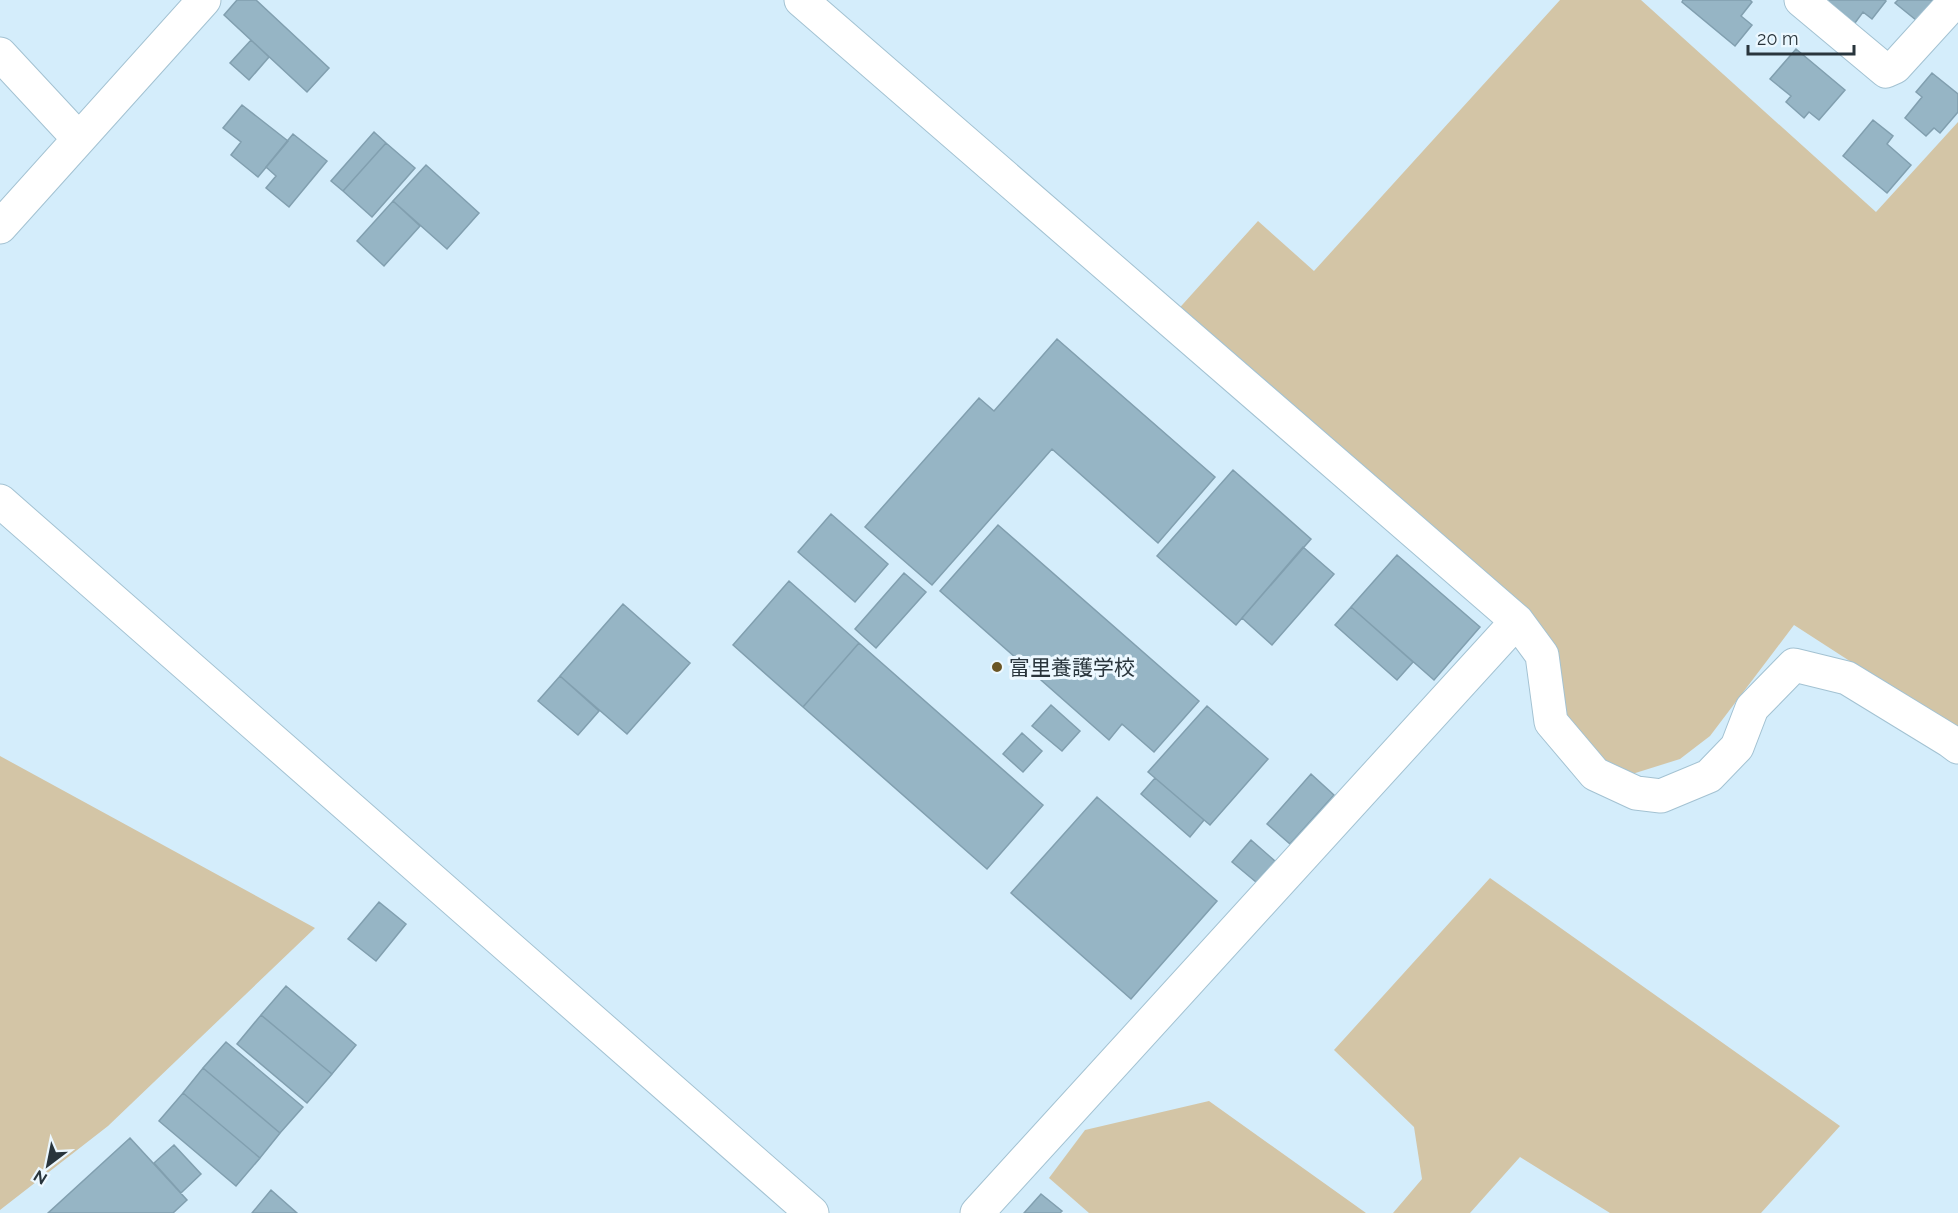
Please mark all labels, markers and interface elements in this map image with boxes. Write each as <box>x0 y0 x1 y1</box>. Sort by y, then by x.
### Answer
scale bar <box>1748 18 1854 56</box>
text: 20 m <box>1757 28 1799 49</box>
place label: 富里養護学校 <box>1009 655 1135 680</box>
marker: 富里養護学校 <box>990 660 1004 674</box>
north arrow <box>18 1135 78 1195</box>
text: N <box>30 1166 51 1189</box>

